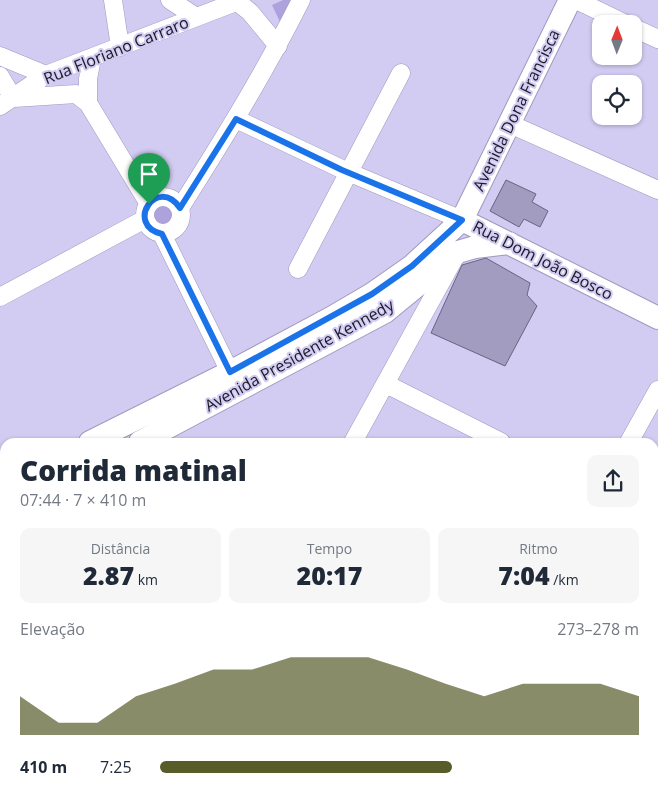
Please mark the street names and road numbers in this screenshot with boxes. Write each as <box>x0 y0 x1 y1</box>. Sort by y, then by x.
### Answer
street label: Rua Floriano Carraro <box>40 11 192 89</box>
street label: Avenida Dona Francisca <box>467 26 565 194</box>
street label: Rua Dom João Bosco <box>469 215 617 305</box>
street label: Avenida Presidente Kennedy <box>200 293 398 416</box>

